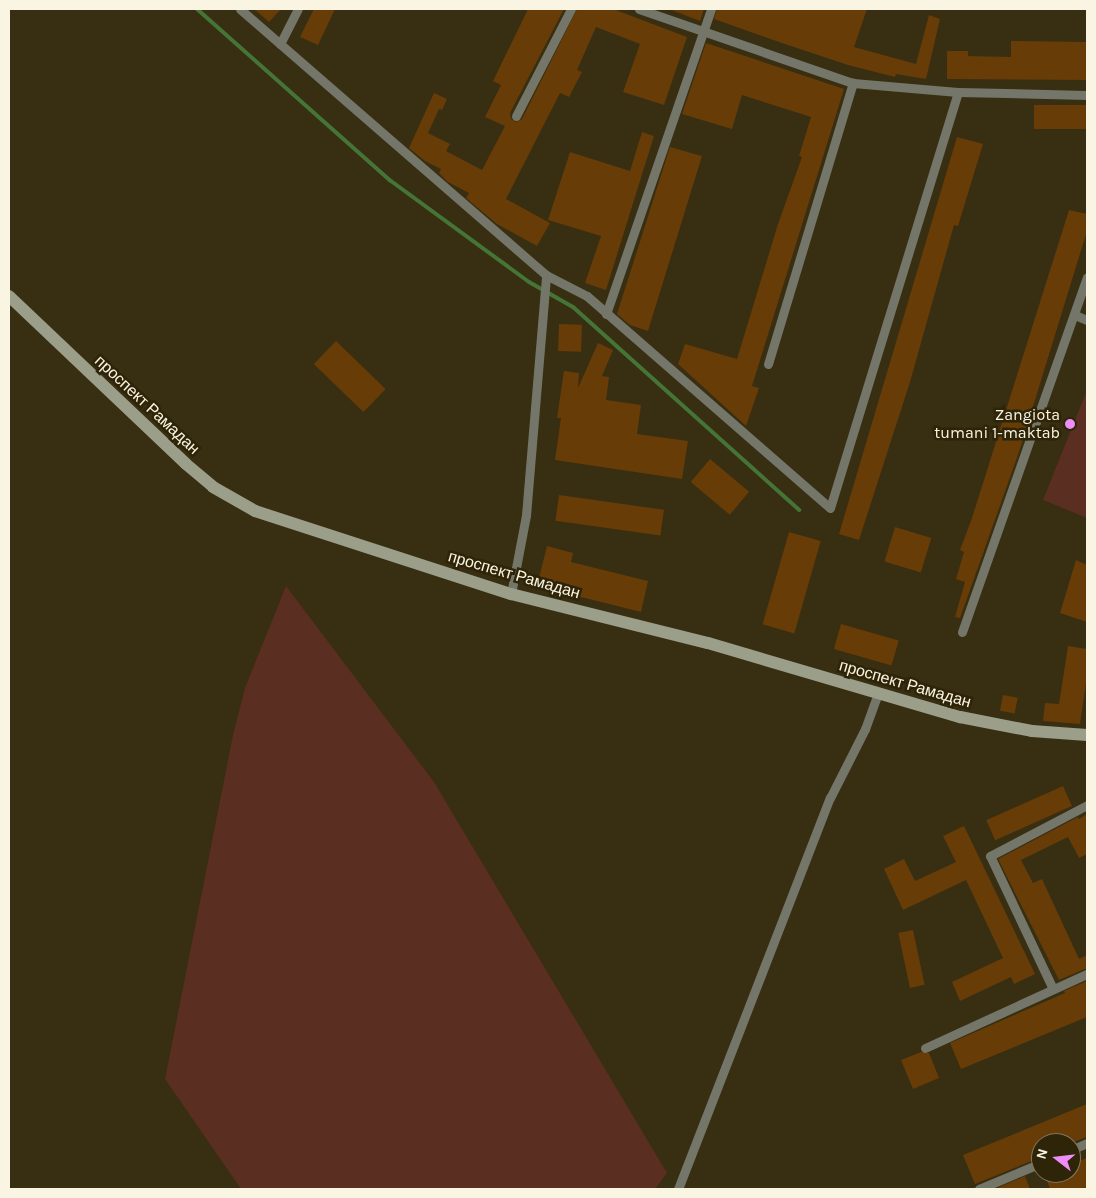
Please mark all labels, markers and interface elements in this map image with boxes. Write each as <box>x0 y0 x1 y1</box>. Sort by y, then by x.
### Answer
street label: проспект Рамадан <box>91 351 203 459</box>
place label: Zangiota tumani 1-maktab <box>934 405 1060 443</box>
marker: Zangiota tumani 1-maktab <box>1064 418 1076 430</box>
street label: проспект Рамадан <box>446 547 582 603</box>
street label: проспект Рамадан <box>837 656 973 712</box>
north arrow <box>1031 1133 1081 1183</box>
text: N <box>1033 1147 1052 1161</box>

